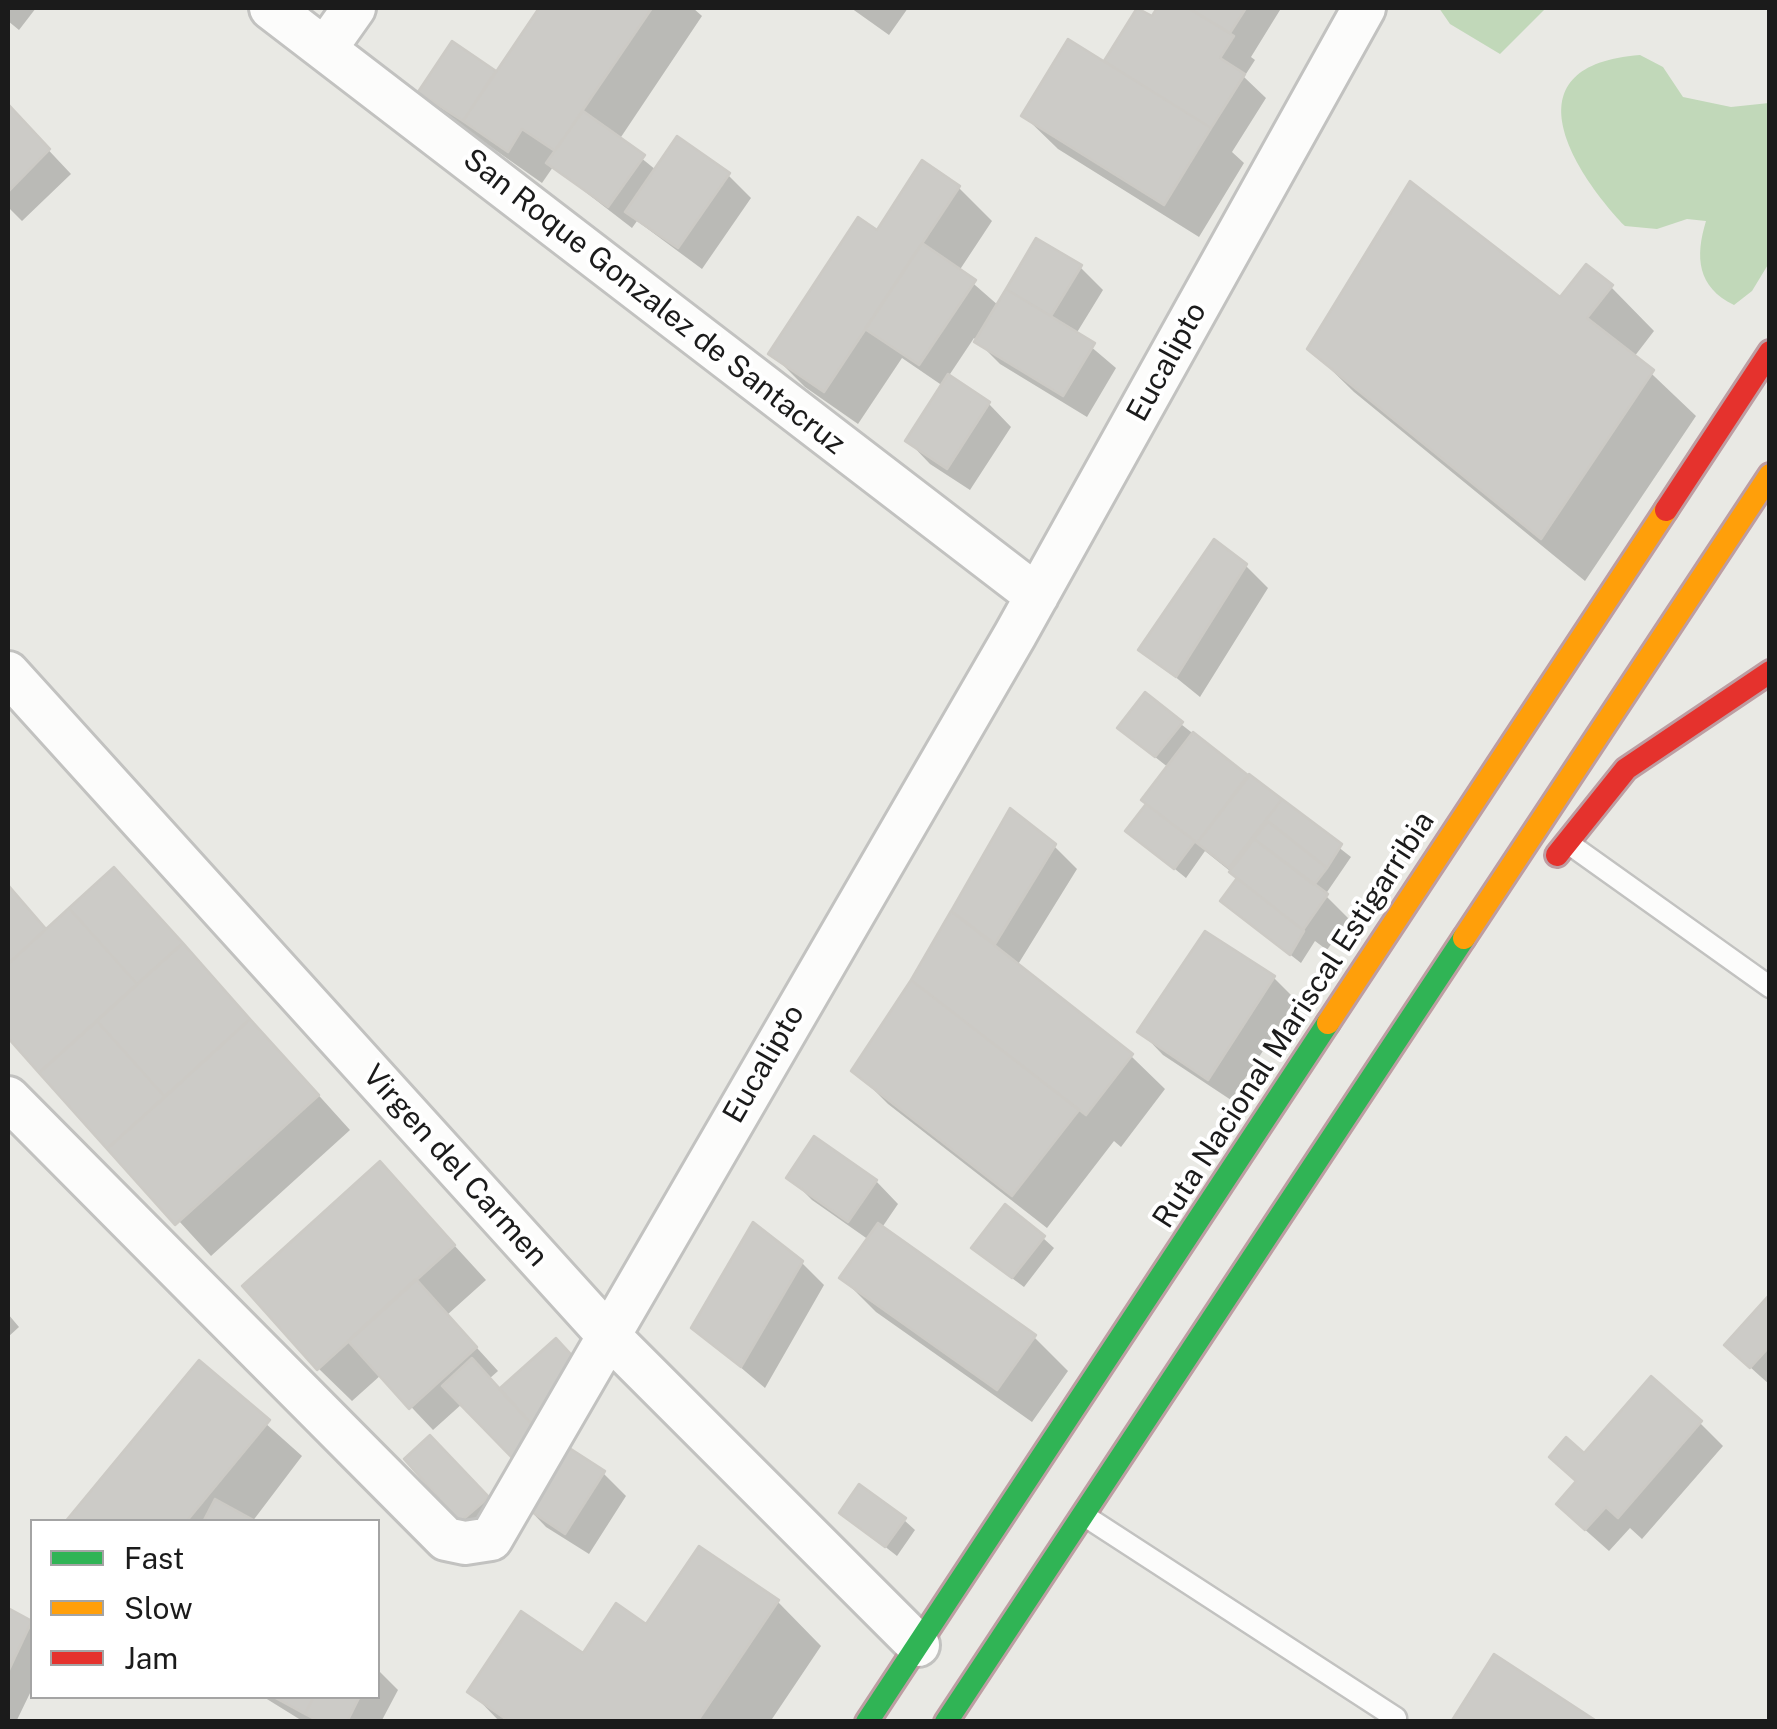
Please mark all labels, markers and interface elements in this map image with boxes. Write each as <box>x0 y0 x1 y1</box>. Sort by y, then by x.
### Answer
street label: San Roque Gonzalez de Santacruz <box>456 142 852 462</box>
street label: Eucalipto <box>1120 296 1214 428</box>
street label: Ruta Nacional Mariscal Estigarribia <box>1146 805 1442 1235</box>
street label: Eucalipto <box>716 998 812 1130</box>
street label: Virgen del Carmen <box>355 1058 555 1274</box>
legend <box>30 1519 380 1699</box>
text: Fast <box>124 1540 184 1576</box>
text: Slow <box>124 1590 193 1626</box>
text: Jam <box>124 1640 178 1676</box>

